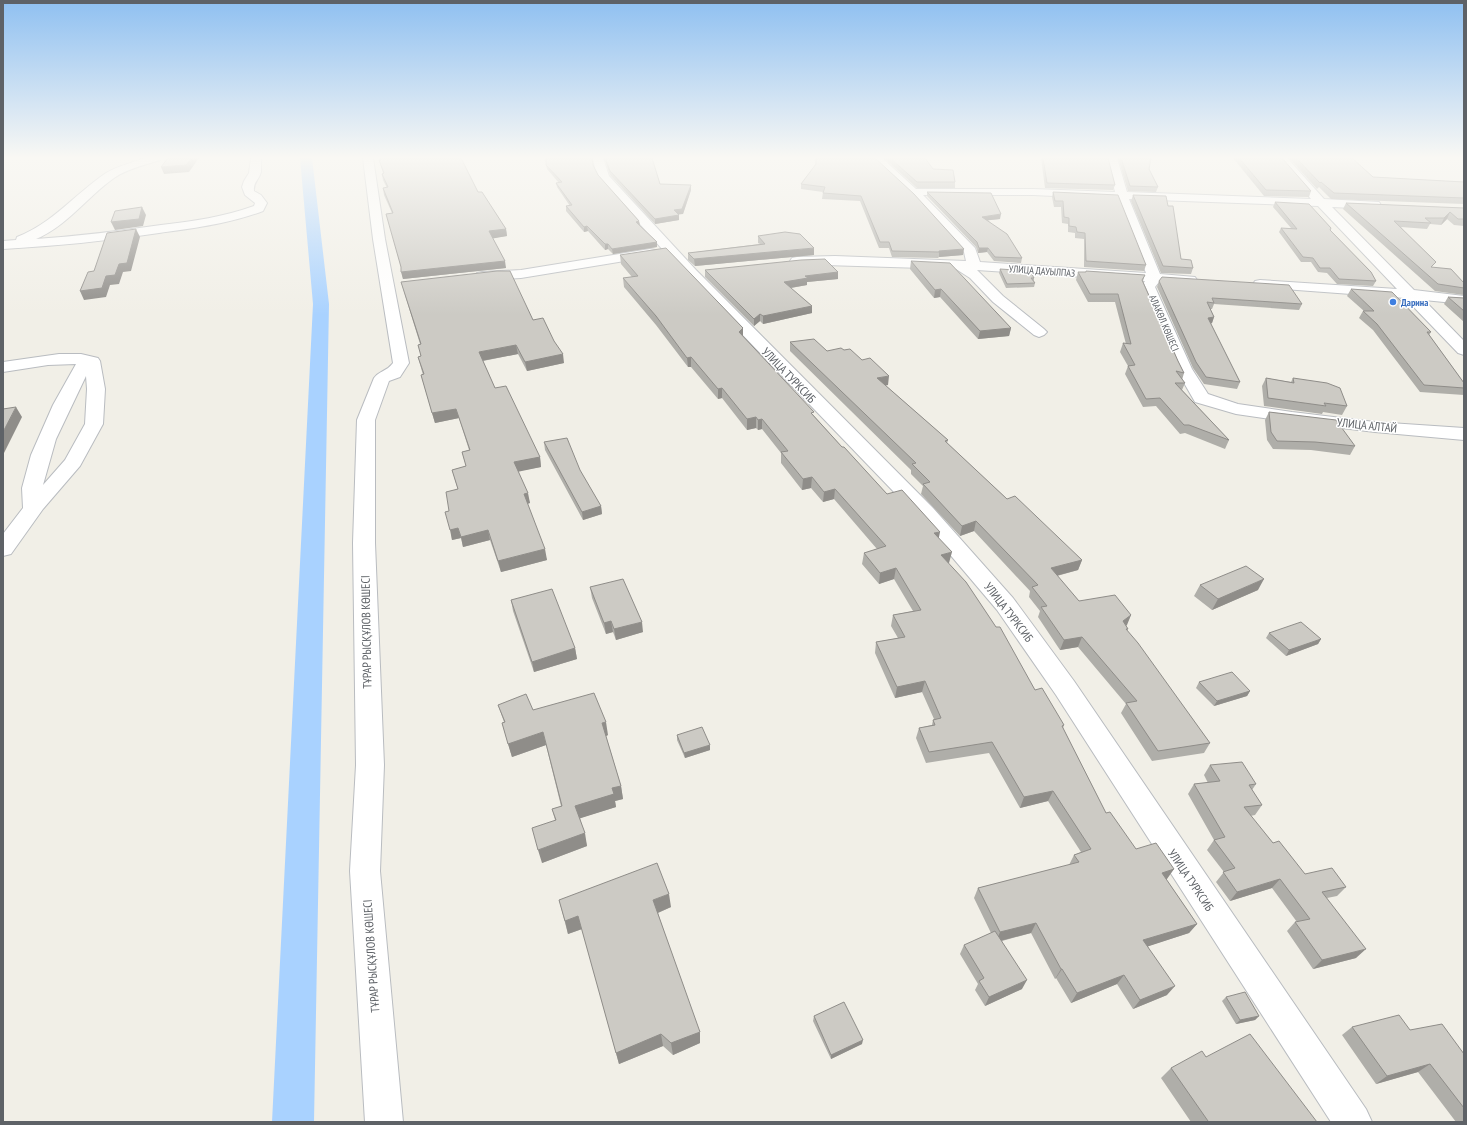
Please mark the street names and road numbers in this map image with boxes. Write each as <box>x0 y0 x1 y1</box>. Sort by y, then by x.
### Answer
street label: УЛИЦА ДАУЫЛПАЗ <box>1008 262 1076 280</box>
street label: АЛАКӨЛ КӨШЕСІ <box>1146 293 1182 353</box>
street label: УЛИЦА ТУРКСИБ <box>759 344 819 406</box>
street label: УЛИЦА АЛТАЙ <box>1336 414 1398 436</box>
street label: ТҰРАР РЫСҚҰЛОВ КӨШЕСІ <box>358 575 374 689</box>
street label: УЛИЦА ТУРКСИБ <box>981 579 1037 645</box>
street label: УЛИЦА ТУРКСИБ <box>1165 846 1217 914</box>
street label: ТҰРАР РЫСҚҰЛОВ КӨШЕСІ <box>360 899 382 1013</box>

